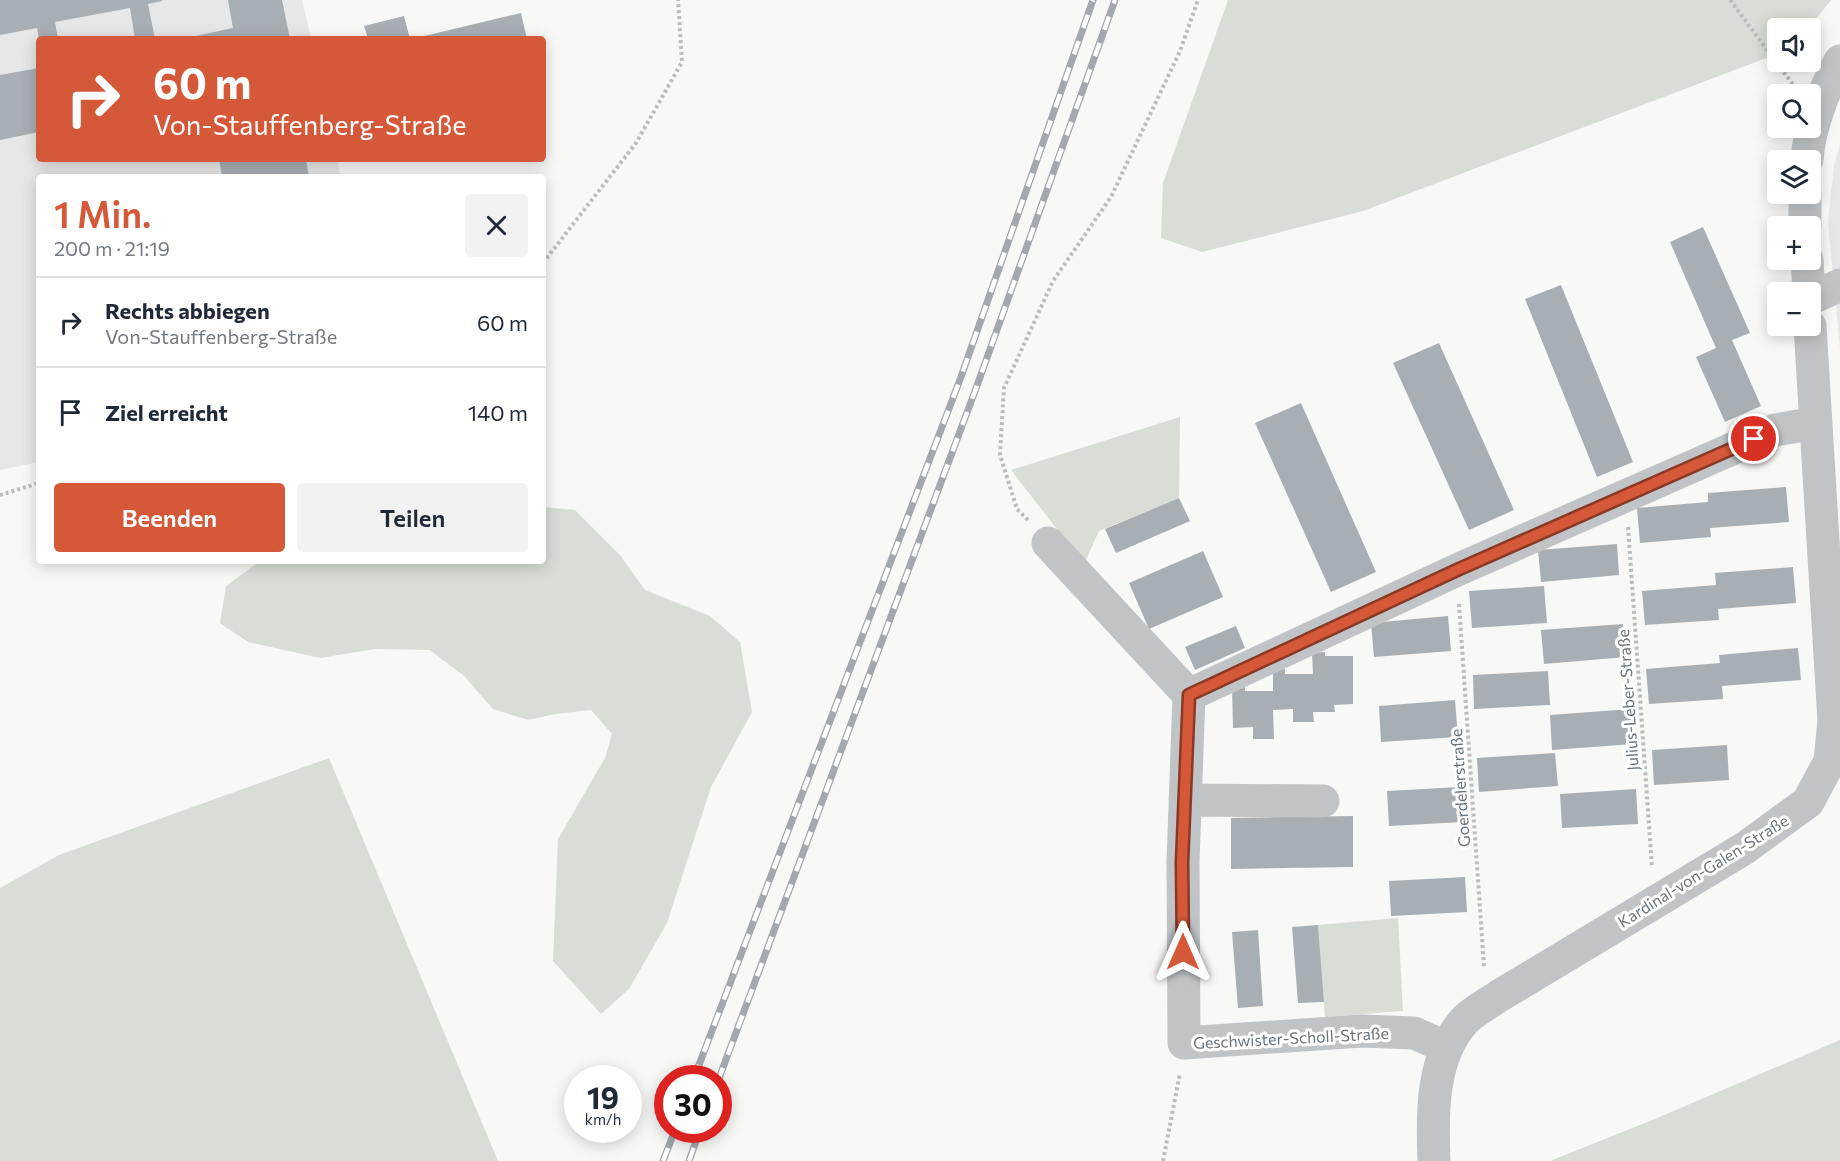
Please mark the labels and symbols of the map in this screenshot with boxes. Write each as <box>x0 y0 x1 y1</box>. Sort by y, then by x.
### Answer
pin <box>1728 413 1779 464</box>
street label: Julius-Leber-Straße <box>1613 629 1642 771</box>
street label: Goerdelerstraße <box>1446 728 1473 848</box>
street label: Kardinal-von-Galen-Straße <box>1614 810 1791 931</box>
position arrow <box>1151 920 1215 984</box>
street label: Geschwister-Scholl-Straße <box>1193 1023 1389 1052</box>
speed limit sign: 30 <box>654 1065 732 1143</box>

